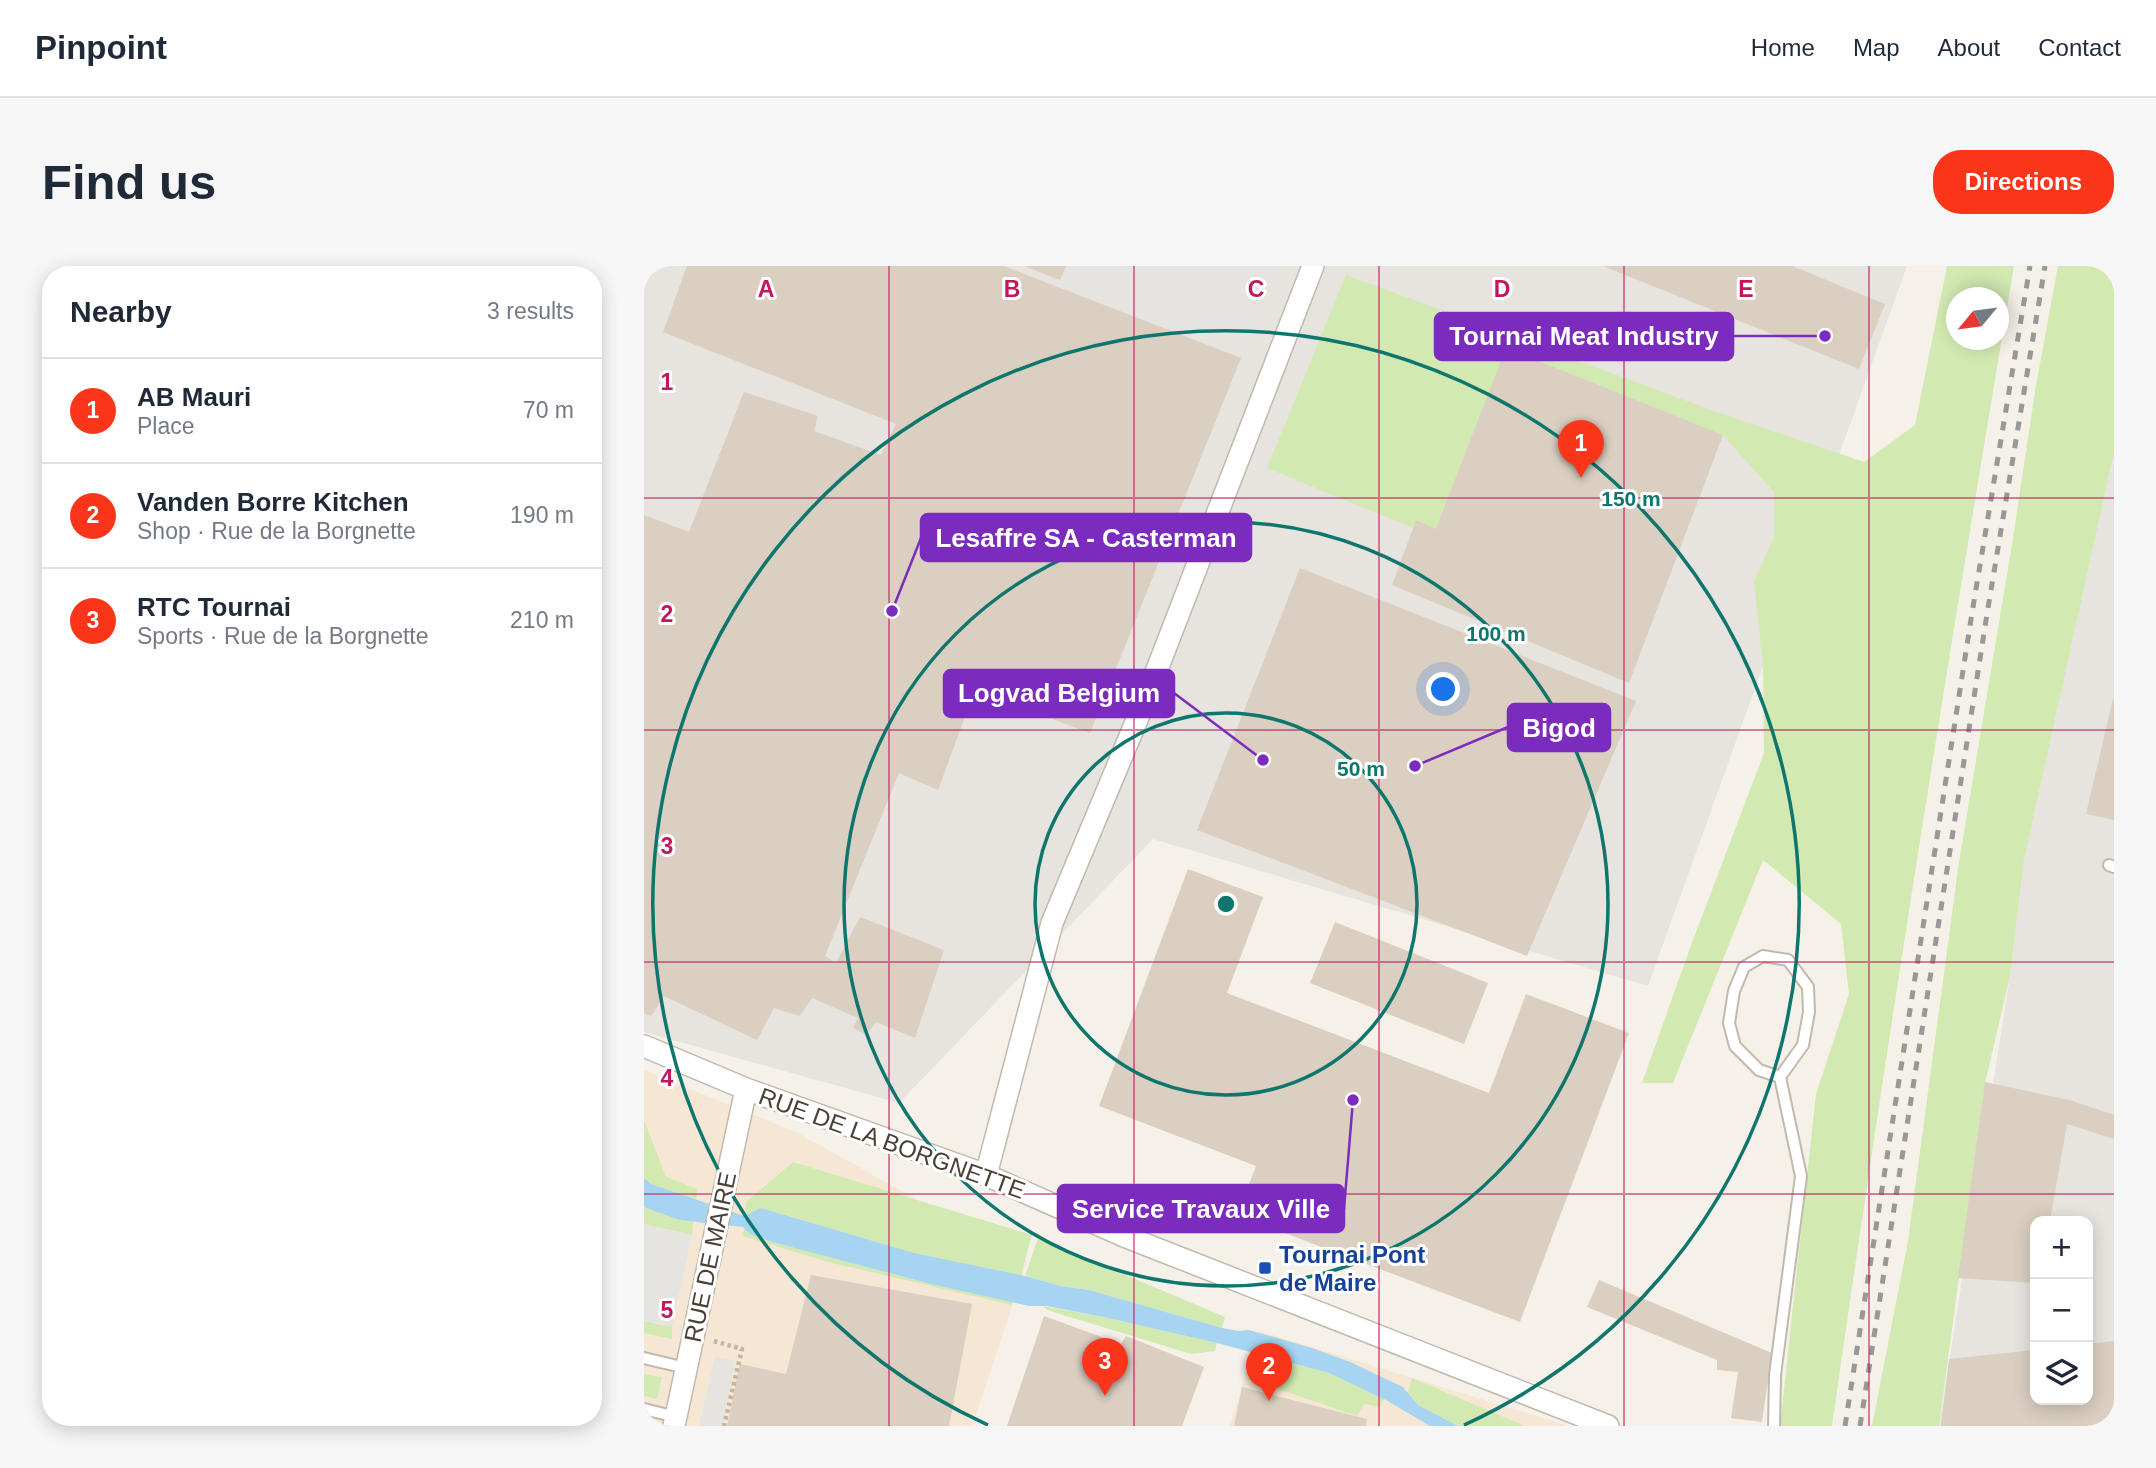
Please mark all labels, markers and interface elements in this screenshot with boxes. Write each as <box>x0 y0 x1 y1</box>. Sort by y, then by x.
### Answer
text: Pinpoint <box>35 29 167 66</box>
text: Home <box>1751 34 1815 61</box>
text: Map <box>1853 34 1900 61</box>
text: About <box>1938 34 2000 61</box>
text: Contact <box>2038 34 2121 61</box>
button: Directions <box>1933 150 2114 214</box>
text: Find us <box>42 155 216 209</box>
text: A <box>758 276 774 302</box>
text: B <box>1004 276 1020 302</box>
text: C <box>1248 276 1264 302</box>
text: D <box>1494 276 1510 302</box>
text: E <box>1738 276 1754 302</box>
north arrow <box>1946 287 2009 350</box>
text: Nearby <box>70 295 172 328</box>
text: 3 results <box>487 298 574 324</box>
callout: Tournai Meat Industry <box>1435 313 1733 360</box>
text: Tournai Meat Industry <box>1449 321 1719 351</box>
text: 1 <box>661 369 674 395</box>
text: AB Mauri <box>137 382 251 412</box>
text: 1 <box>87 397 99 423</box>
text: 70 m <box>523 397 574 423</box>
text: Place <box>137 413 195 439</box>
pin: 1 <box>1558 420 1604 478</box>
text: Vanden Borre Kitchen <box>137 487 409 517</box>
text: 150 m <box>1601 487 1661 510</box>
text: 2 <box>87 502 99 528</box>
text: 190 m <box>510 502 574 528</box>
callout: Lesaffre SA - Casterman <box>921 514 1251 561</box>
text: Shop · Rue de la Borgnette <box>137 518 416 544</box>
text: Lesaffre SA - Casterman <box>935 523 1237 553</box>
text: RTC Tournai <box>137 592 291 622</box>
text: 2 <box>661 601 673 627</box>
text: 3 <box>87 607 99 633</box>
text: 210 m <box>510 607 574 633</box>
text: 100 m <box>1466 622 1526 645</box>
text: Sports · Rue de la Borgnette <box>137 623 429 649</box>
callout: Logvad Belgium <box>944 670 1174 717</box>
your location <box>1426 672 1460 706</box>
text: Logvad Belgium <box>958 678 1160 708</box>
callout: Bigod <box>1508 704 1610 751</box>
text: Bigod <box>1522 713 1596 743</box>
text: 50 m <box>1337 757 1385 780</box>
text: 3 <box>661 833 673 859</box>
centre of rings <box>1214 892 1238 916</box>
text: 4 <box>661 1065 674 1091</box>
street label: RUE DE LA BORGNETTE <box>755 1082 1029 1204</box>
street label: RUE DE MAIRE <box>679 1169 741 1345</box>
callout: Service Travaux Ville <box>1058 1185 1344 1232</box>
text: Service Travaux Ville <box>1072 1194 1330 1224</box>
map controls <box>2030 1216 2093 1405</box>
button: + <box>2030 1216 2093 1279</box>
place label: Tournai Pont de Maire <box>1279 1241 1425 1296</box>
marker: Tournai Pont de Maire <box>1257 1260 1273 1276</box>
button: − <box>2030 1279 2093 1342</box>
text: 5 <box>661 1297 674 1323</box>
pin: 3 <box>1082 1338 1128 1396</box>
button: layers <box>2030 1342 2093 1405</box>
pin: 2 <box>1246 1343 1292 1401</box>

